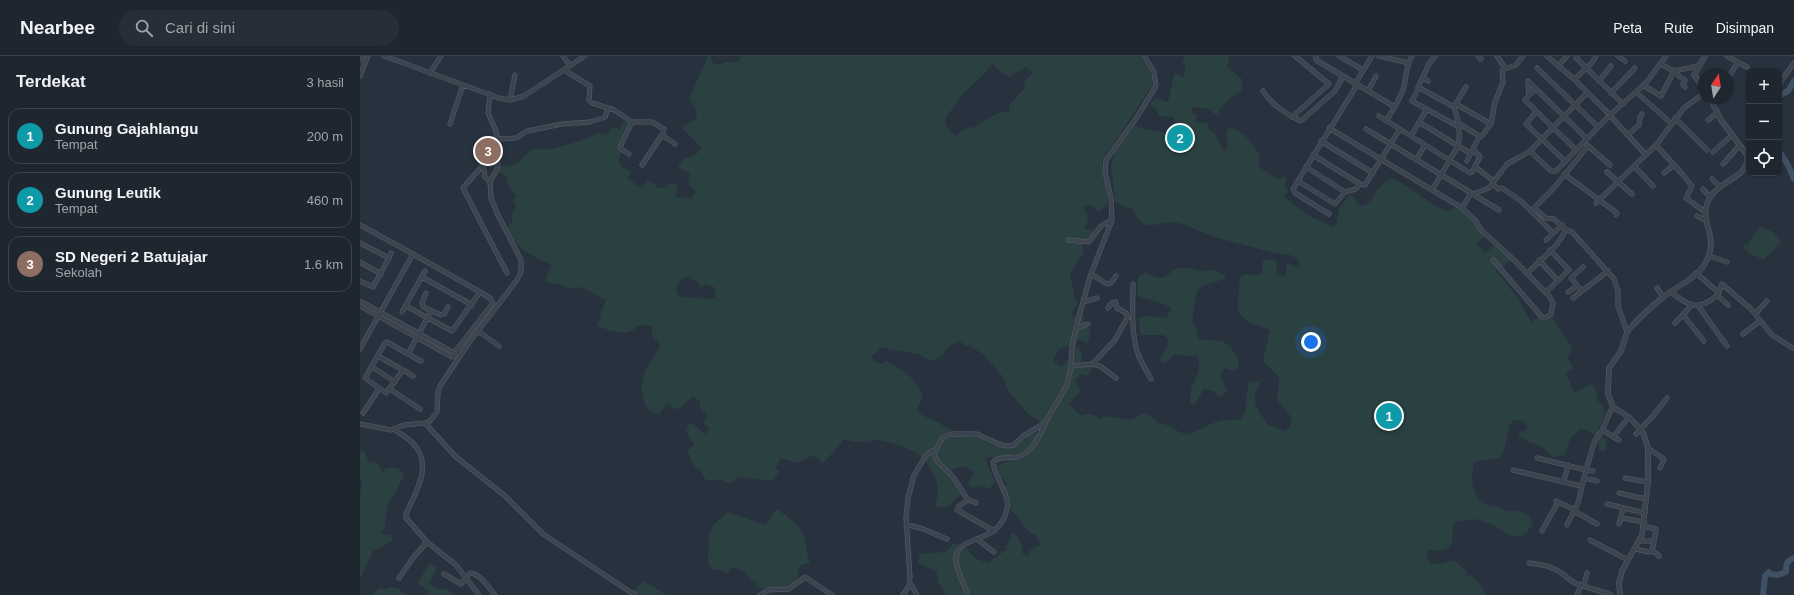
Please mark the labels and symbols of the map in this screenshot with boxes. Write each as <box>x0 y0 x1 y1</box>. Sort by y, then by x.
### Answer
north arrow <box>1698 68 1734 104</box>
pin: 2 <box>1167 123 1193 153</box>
pin: 3 <box>475 136 501 166</box>
your location <box>1301 332 1321 352</box>
pin: 1 <box>1376 401 1402 431</box>

